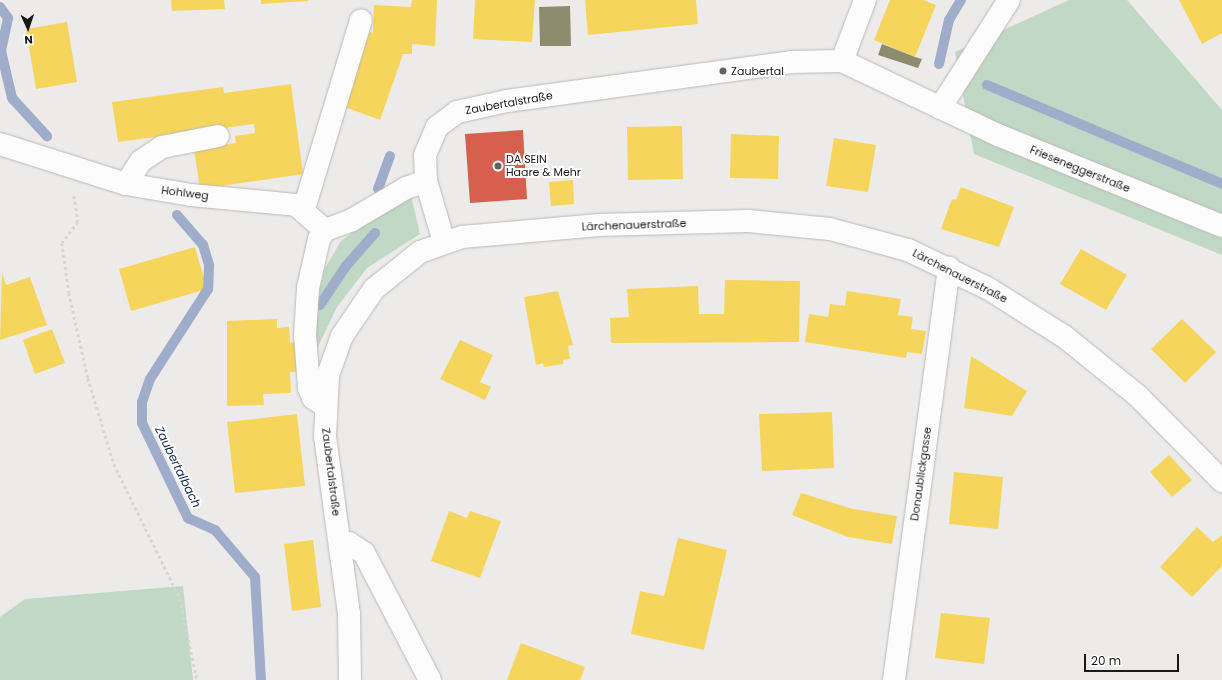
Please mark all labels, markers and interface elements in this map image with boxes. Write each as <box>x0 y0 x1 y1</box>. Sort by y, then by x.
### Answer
north arrow <box>8 8 48 48</box>
text: N <box>24 32 33 48</box>
place label: Zaubertal <box>731 64 784 78</box>
marker: Zaubertal <box>718 66 728 76</box>
street label: Zaubertalstraße <box>464 89 554 117</box>
street label: Frieseneggerstraße <box>1028 143 1132 195</box>
place label: DA SEIN Haare & Mehr <box>506 153 581 179</box>
marker: DA SEIN Haare & Mehr <box>493 161 503 171</box>
street label: Hohlweg <box>161 184 209 202</box>
street label: Lärchenauerstraße <box>581 217 687 233</box>
street label: Lärchenauerstraße <box>910 246 1010 306</box>
water label: Zaubertalbach <box>152 424 204 510</box>
street label: Donaublickgasse <box>908 426 934 522</box>
street label: Zaubertalstraße <box>319 427 343 517</box>
scale bar <box>1086 646 1181 672</box>
text: 20 m <box>1091 652 1121 669</box>

